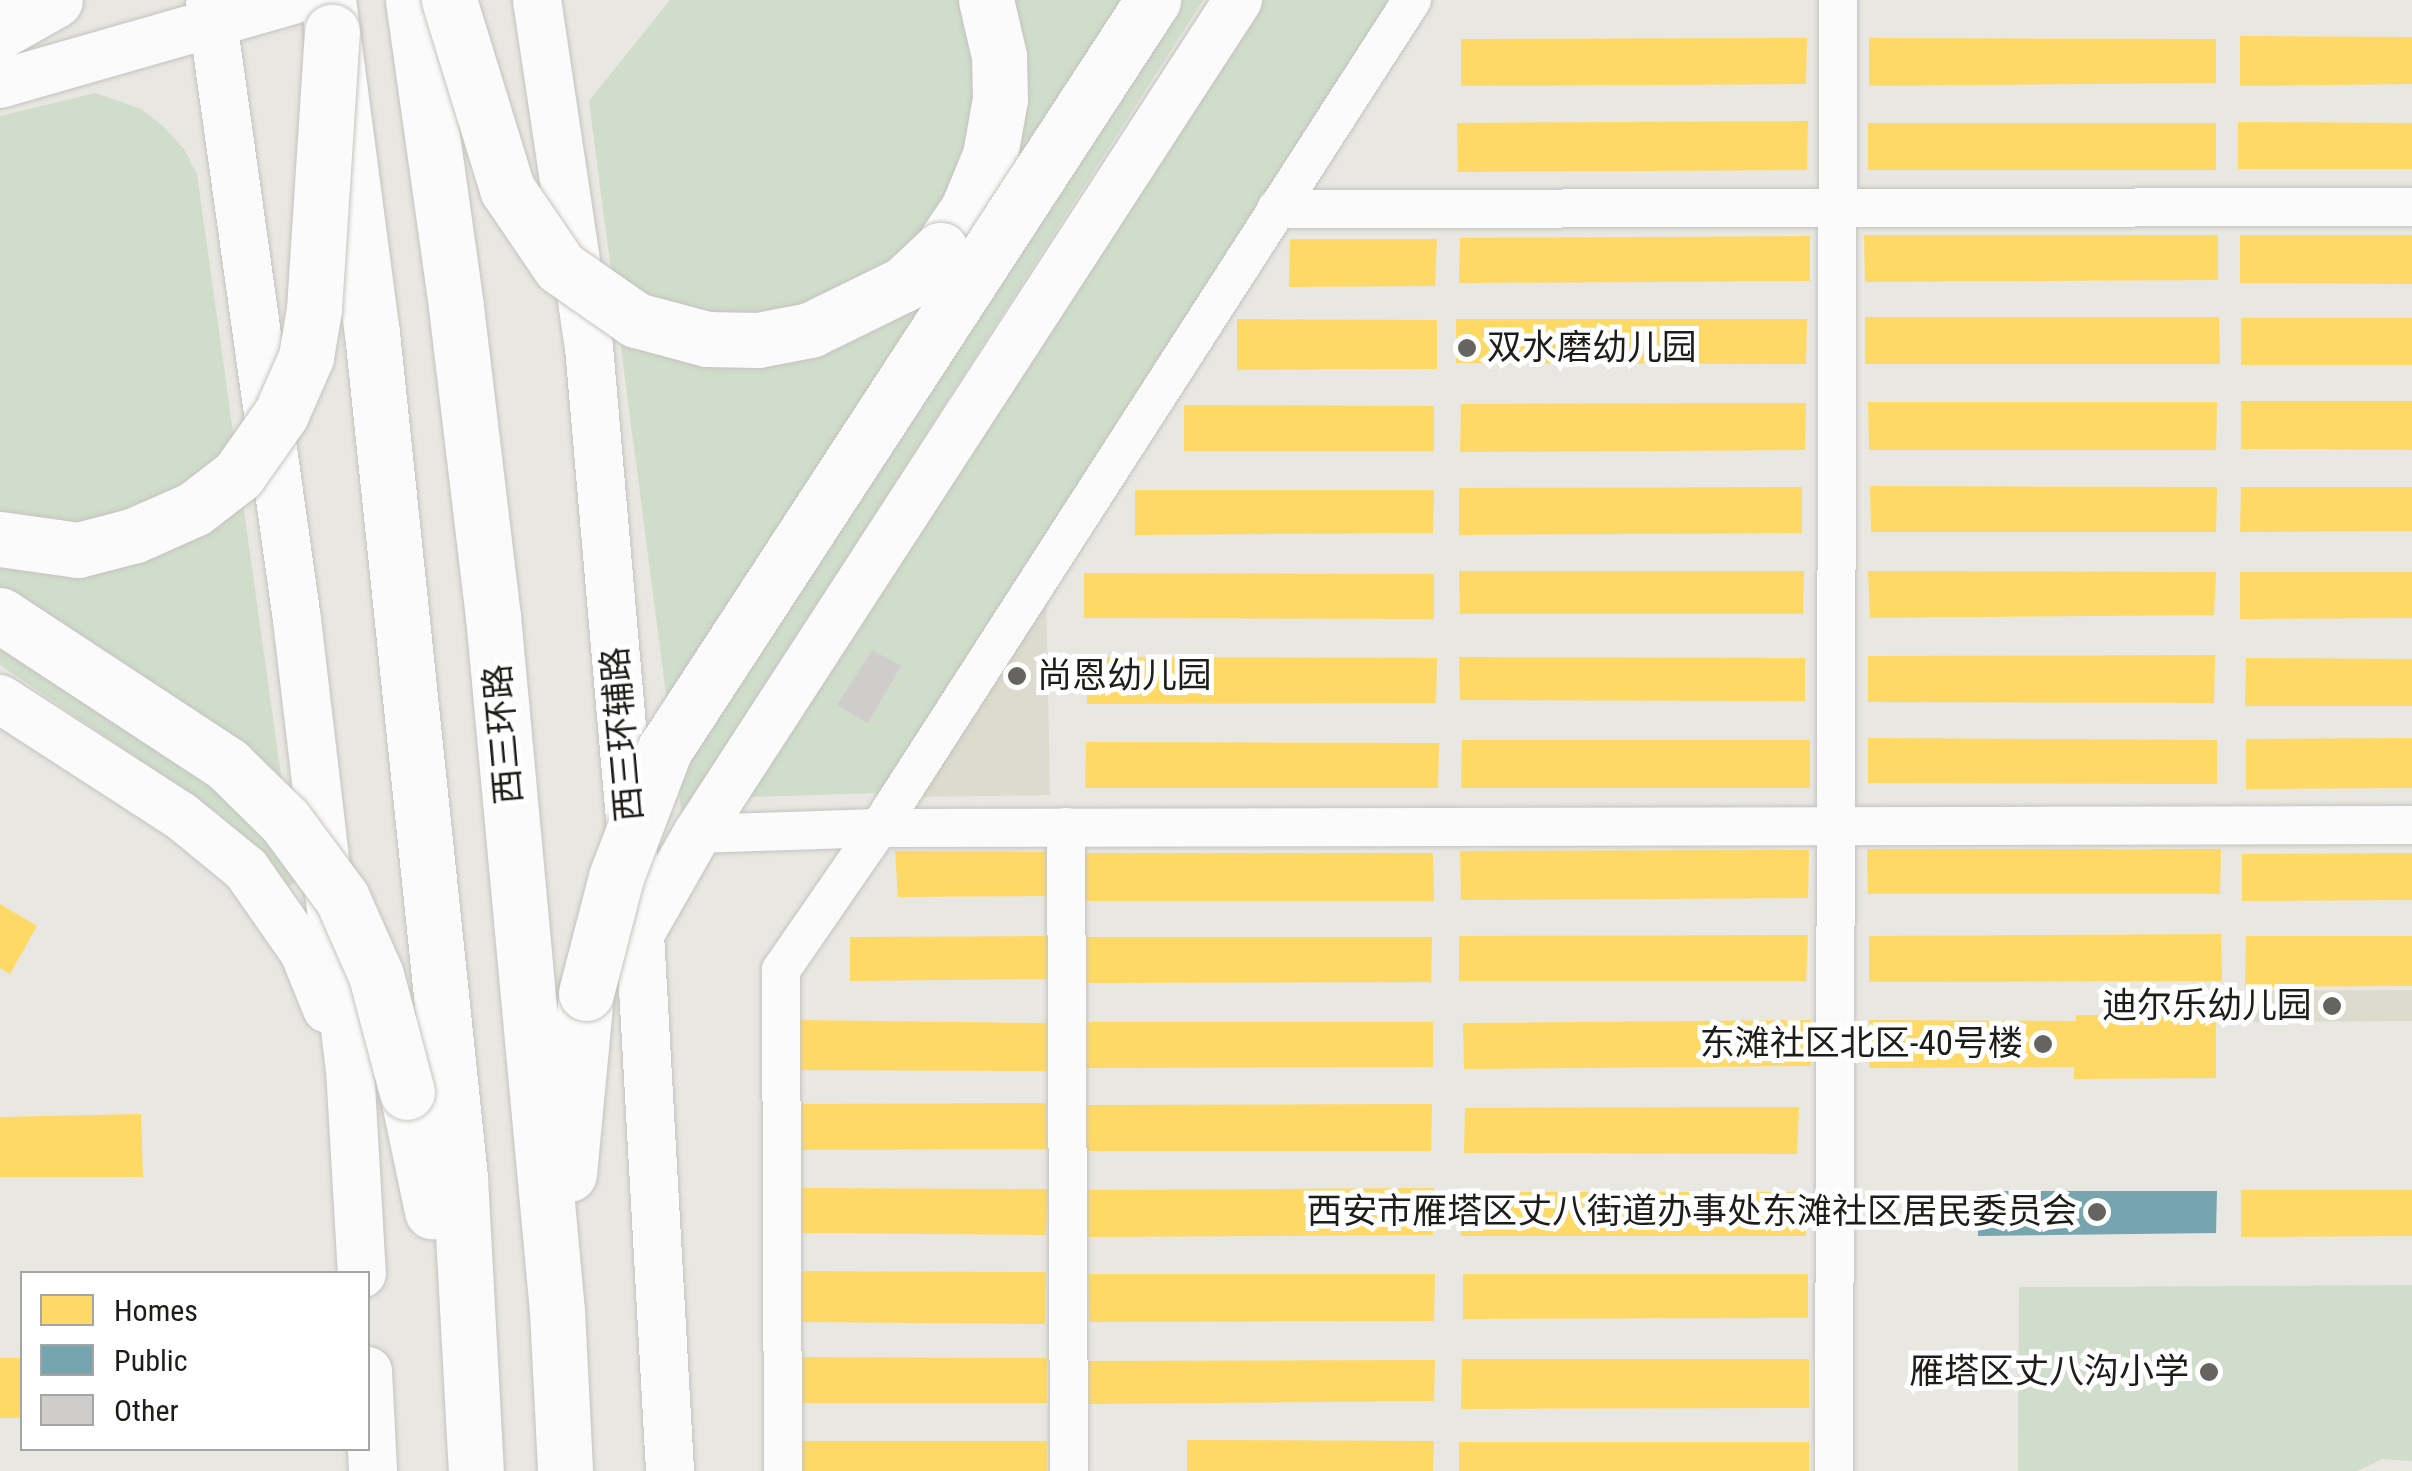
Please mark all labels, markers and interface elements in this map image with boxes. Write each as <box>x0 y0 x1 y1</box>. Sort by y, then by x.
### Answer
place label: 双水磨幼儿园 <box>1487 327 1697 369</box>
marker: 双水磨幼儿园 <box>1456 337 1478 359</box>
street label: 西三环辅路 <box>594 645 652 823</box>
place label: 尚恩幼儿园 <box>1037 655 1212 697</box>
street label: 西三环路 <box>477 662 531 806</box>
marker: 尚恩幼儿园 <box>1006 665 1028 687</box>
place label: 迪尔乐幼儿园 <box>2102 985 2312 1027</box>
marker: 迪尔乐幼儿园 <box>2321 995 2343 1017</box>
place label: 东滩社区北区-40号楼 <box>1700 1023 2023 1065</box>
marker: 东滩社区北区-40号楼 <box>2032 1033 2054 1055</box>
place label: 西安市雁塔区丈八街道办事处东滩社区居民委员会 <box>1307 1191 2077 1233</box>
marker: 西安市雁塔区丈八街道办事处东滩社区居民委员会 <box>2086 1201 2108 1223</box>
legend <box>20 1271 370 1451</box>
text: Homes <box>114 1293 198 1328</box>
text: Public <box>114 1343 188 1378</box>
place label: 雁塔区丈八沟小学 <box>1909 1351 2189 1393</box>
marker: 雁塔区丈八沟小学 <box>2198 1361 2220 1383</box>
text: Other <box>114 1393 179 1428</box>

